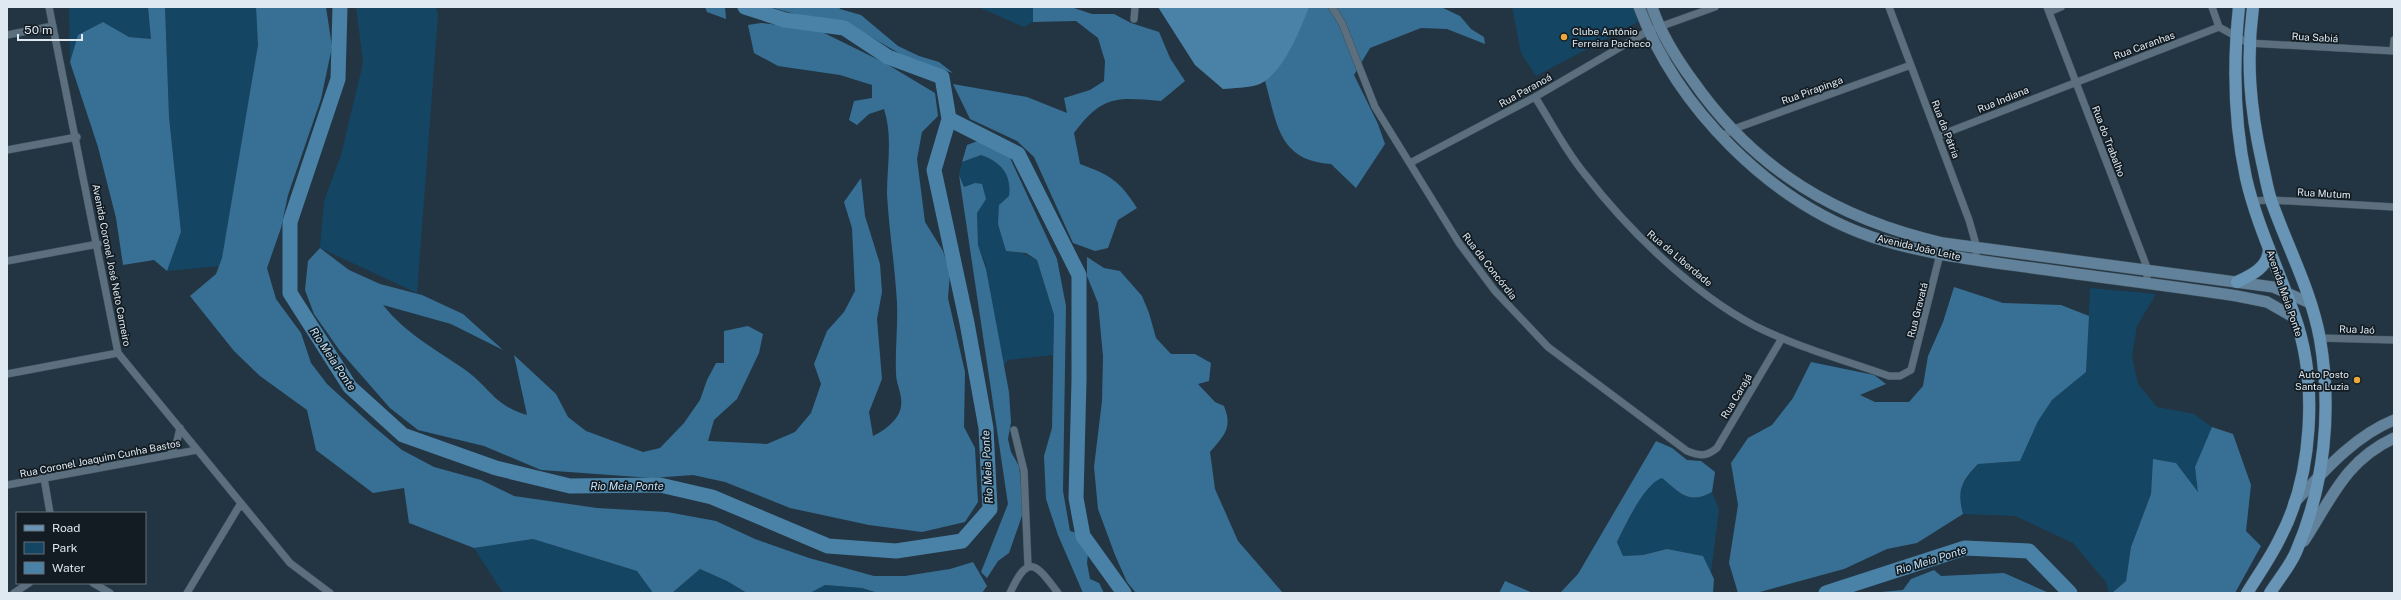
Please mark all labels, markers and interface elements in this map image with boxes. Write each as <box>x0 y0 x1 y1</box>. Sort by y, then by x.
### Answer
scale bar <box>18 16 82 42</box>
text: 50 m <box>24 23 52 37</box>
place label: Clube Antônio Ferreira Pacheco <box>1572 25 1651 49</box>
street label: Rua Caranhas <box>2112 28 2176 62</box>
street label: Rua Sabiá <box>2291 30 2339 44</box>
marker: Clube Antônio Ferreira Pacheco <box>1559 32 1569 42</box>
street label: Rua Paranoá <box>1497 71 1553 109</box>
street label: Rua Pirapinga <box>1780 73 1844 107</box>
street label: Rua Indiana <box>1976 83 2030 115</box>
street label: Rua da Pátria <box>1929 98 1963 160</box>
street label: Rua do Trabalho <box>2090 104 2128 178</box>
street label: Avenida Coronel José Neto Carneiro <box>90 183 134 348</box>
street label: Rua Mutum <box>2297 186 2351 200</box>
street label: Rua da Liberdade <box>1645 227 1715 289</box>
street label: Rua da Concórdia <box>1460 230 1520 302</box>
street label: Avenida João Leite <box>1876 232 1962 263</box>
street label: Avenida Meia Ponte <box>2265 248 2306 338</box>
street label: Rua Gravatá <box>1904 281 1930 339</box>
street label: Rua Jaó <box>2339 322 2375 336</box>
water label: Rio Meia Ponte <box>308 325 359 393</box>
place label: Auto Posto Santa Luzia <box>2295 368 2349 392</box>
street label: Rua Carajá <box>1718 371 1754 421</box>
marker: Auto Posto Santa Luzia <box>2352 375 2362 385</box>
water label: Rio Meia Ponte <box>979 430 995 504</box>
street label: Rua Coronel Joaquim Cunha Bastos <box>19 437 181 479</box>
water label: Rio Meia Ponte <box>590 480 664 492</box>
legend <box>16 512 146 584</box>
text: Road <box>52 521 80 535</box>
text: Park <box>52 541 78 555</box>
water label: Rio Meia Ponte <box>1894 544 1968 576</box>
text: Water <box>52 561 86 575</box>

